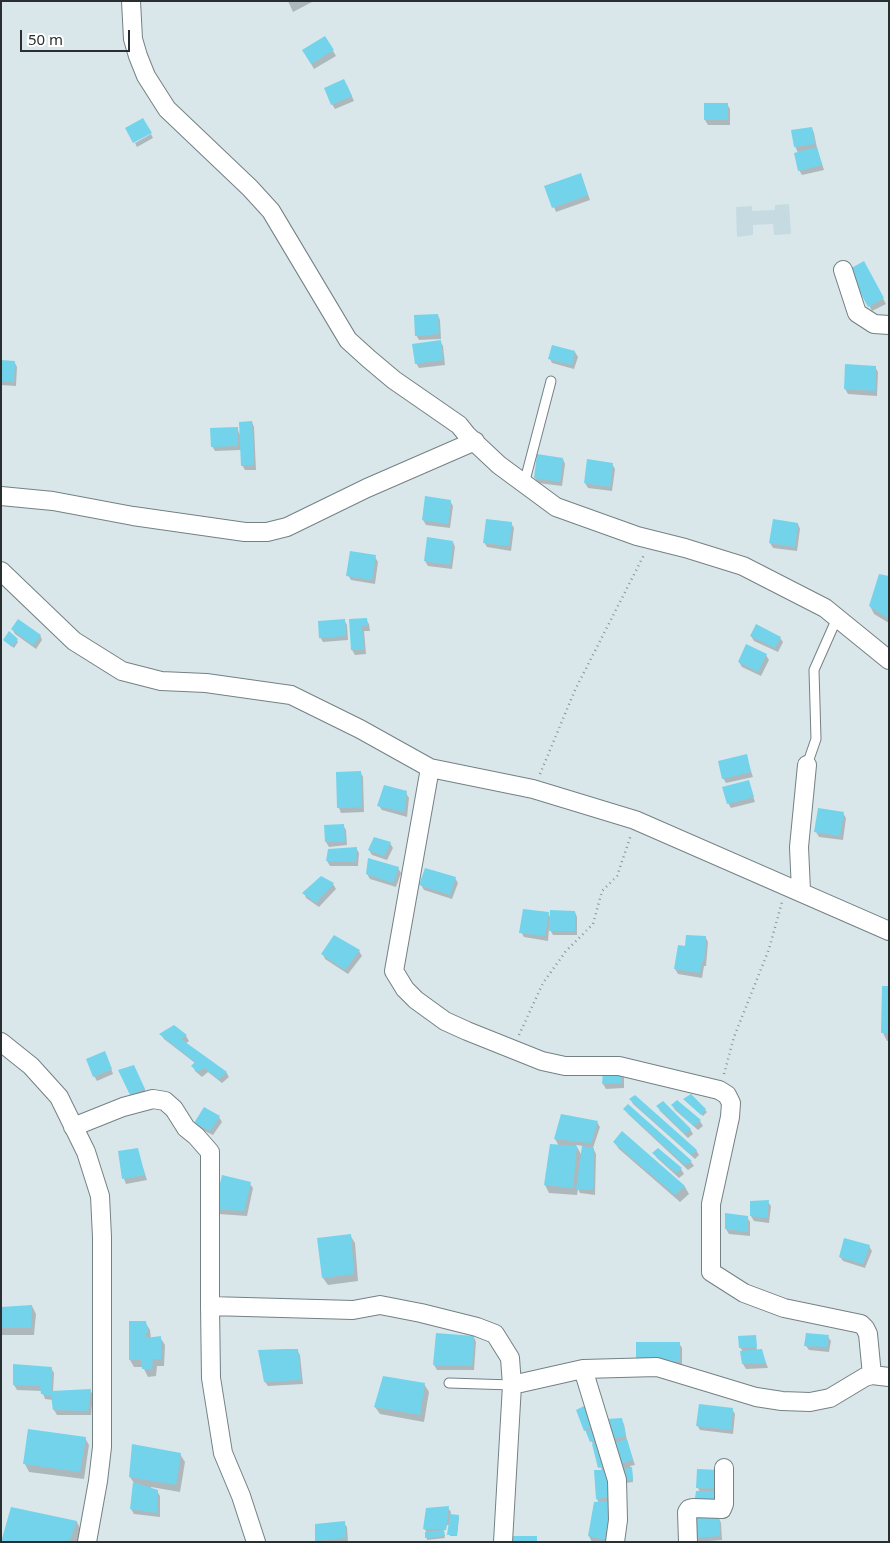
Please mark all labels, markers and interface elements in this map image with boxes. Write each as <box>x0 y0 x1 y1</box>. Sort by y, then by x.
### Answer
scale bar <box>22 20 132 52</box>
text: 50 m <box>28 29 63 49</box>

